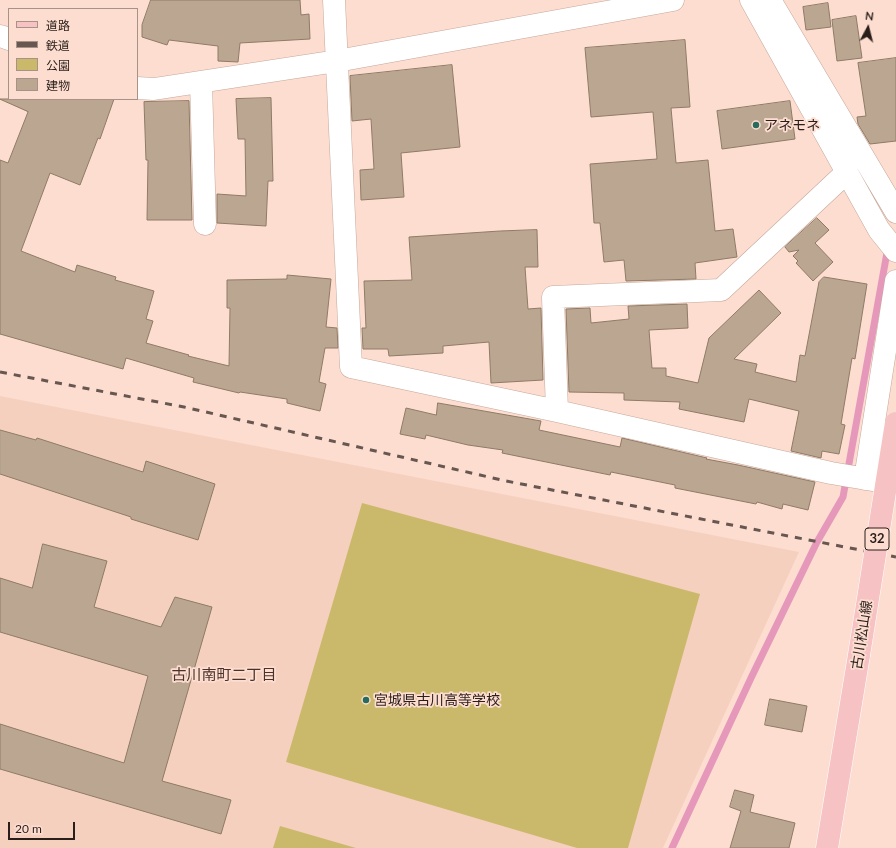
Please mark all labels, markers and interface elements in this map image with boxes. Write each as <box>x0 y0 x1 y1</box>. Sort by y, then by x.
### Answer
legend <box>8 8 138 100</box>
north arrow <box>848 8 888 48</box>
text: N <box>865 9 875 23</box>
text: 道路 <box>46 18 70 33</box>
text: 鉄道 <box>46 38 70 53</box>
text: 公園 <box>46 58 70 73</box>
text: 建物 <box>46 78 70 93</box>
place label: アネモネ <box>764 117 820 133</box>
marker: アネモネ <box>751 120 761 130</box>
road number: 32 <box>865 528 889 550</box>
street label: 古川松山線 <box>848 599 876 671</box>
district label: 古川南町二丁目 <box>172 666 276 684</box>
place label: 宮城県古川高等学校 <box>374 692 500 708</box>
marker: 宮城県古川高等学校 <box>361 695 371 705</box>
scale bar <box>10 814 77 840</box>
text: 20 m <box>15 821 42 836</box>

